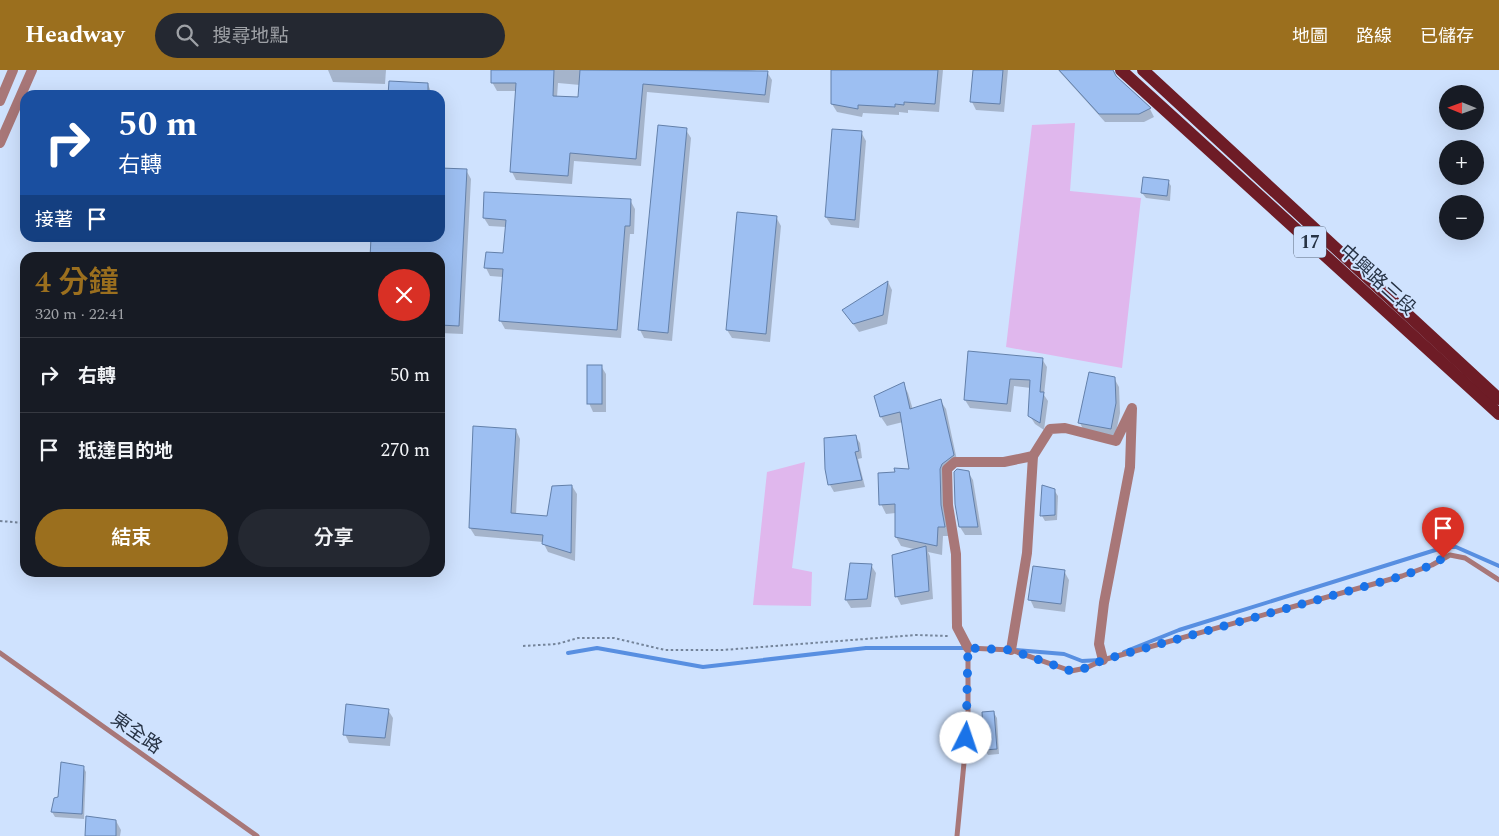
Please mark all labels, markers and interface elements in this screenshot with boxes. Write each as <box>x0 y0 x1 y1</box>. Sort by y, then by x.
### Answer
search box <box>155 13 505 58</box>
text: Headway <box>25 17 125 53</box>
icon: search <box>173 21 201 49</box>
text: 搜尋地點 <box>213 22 289 51</box>
text: 地圖 <box>1292 23 1328 50</box>
text: 路線 <box>1356 23 1392 50</box>
text: 已儲存 <box>1420 23 1474 50</box>
north arrow <box>1439 85 1484 130</box>
map controls <box>1439 85 1484 240</box>
text: 50 m <box>118 98 198 151</box>
icon: right <box>35 110 100 175</box>
button: + <box>1439 140 1484 185</box>
text: 右轉 <box>118 149 162 182</box>
button: − <box>1439 195 1484 240</box>
icon: arrive <box>83 205 111 233</box>
text: 接著 <box>35 206 73 235</box>
road number: 17 <box>1294 226 1326 258</box>
street label: 中興路三段 <box>1332 238 1422 323</box>
text: 4 分鐘 <box>35 260 119 306</box>
button: close <box>378 269 430 321</box>
text: 320 m · 22:41 <box>35 302 125 326</box>
icon: right <box>35 361 63 389</box>
text: 50 m <box>390 361 430 390</box>
text: 右轉 <box>78 362 116 391</box>
icon: arrive <box>35 436 63 464</box>
text: 270 m <box>380 436 430 465</box>
text: 抵達目的地 <box>78 437 173 466</box>
pin <box>1422 507 1464 558</box>
button: 結束 <box>35 509 228 567</box>
button: 分享 <box>238 509 430 567</box>
icon: arrive <box>1429 514 1457 542</box>
street label: 東全路 <box>104 705 168 761</box>
position arrow <box>939 711 991 763</box>

